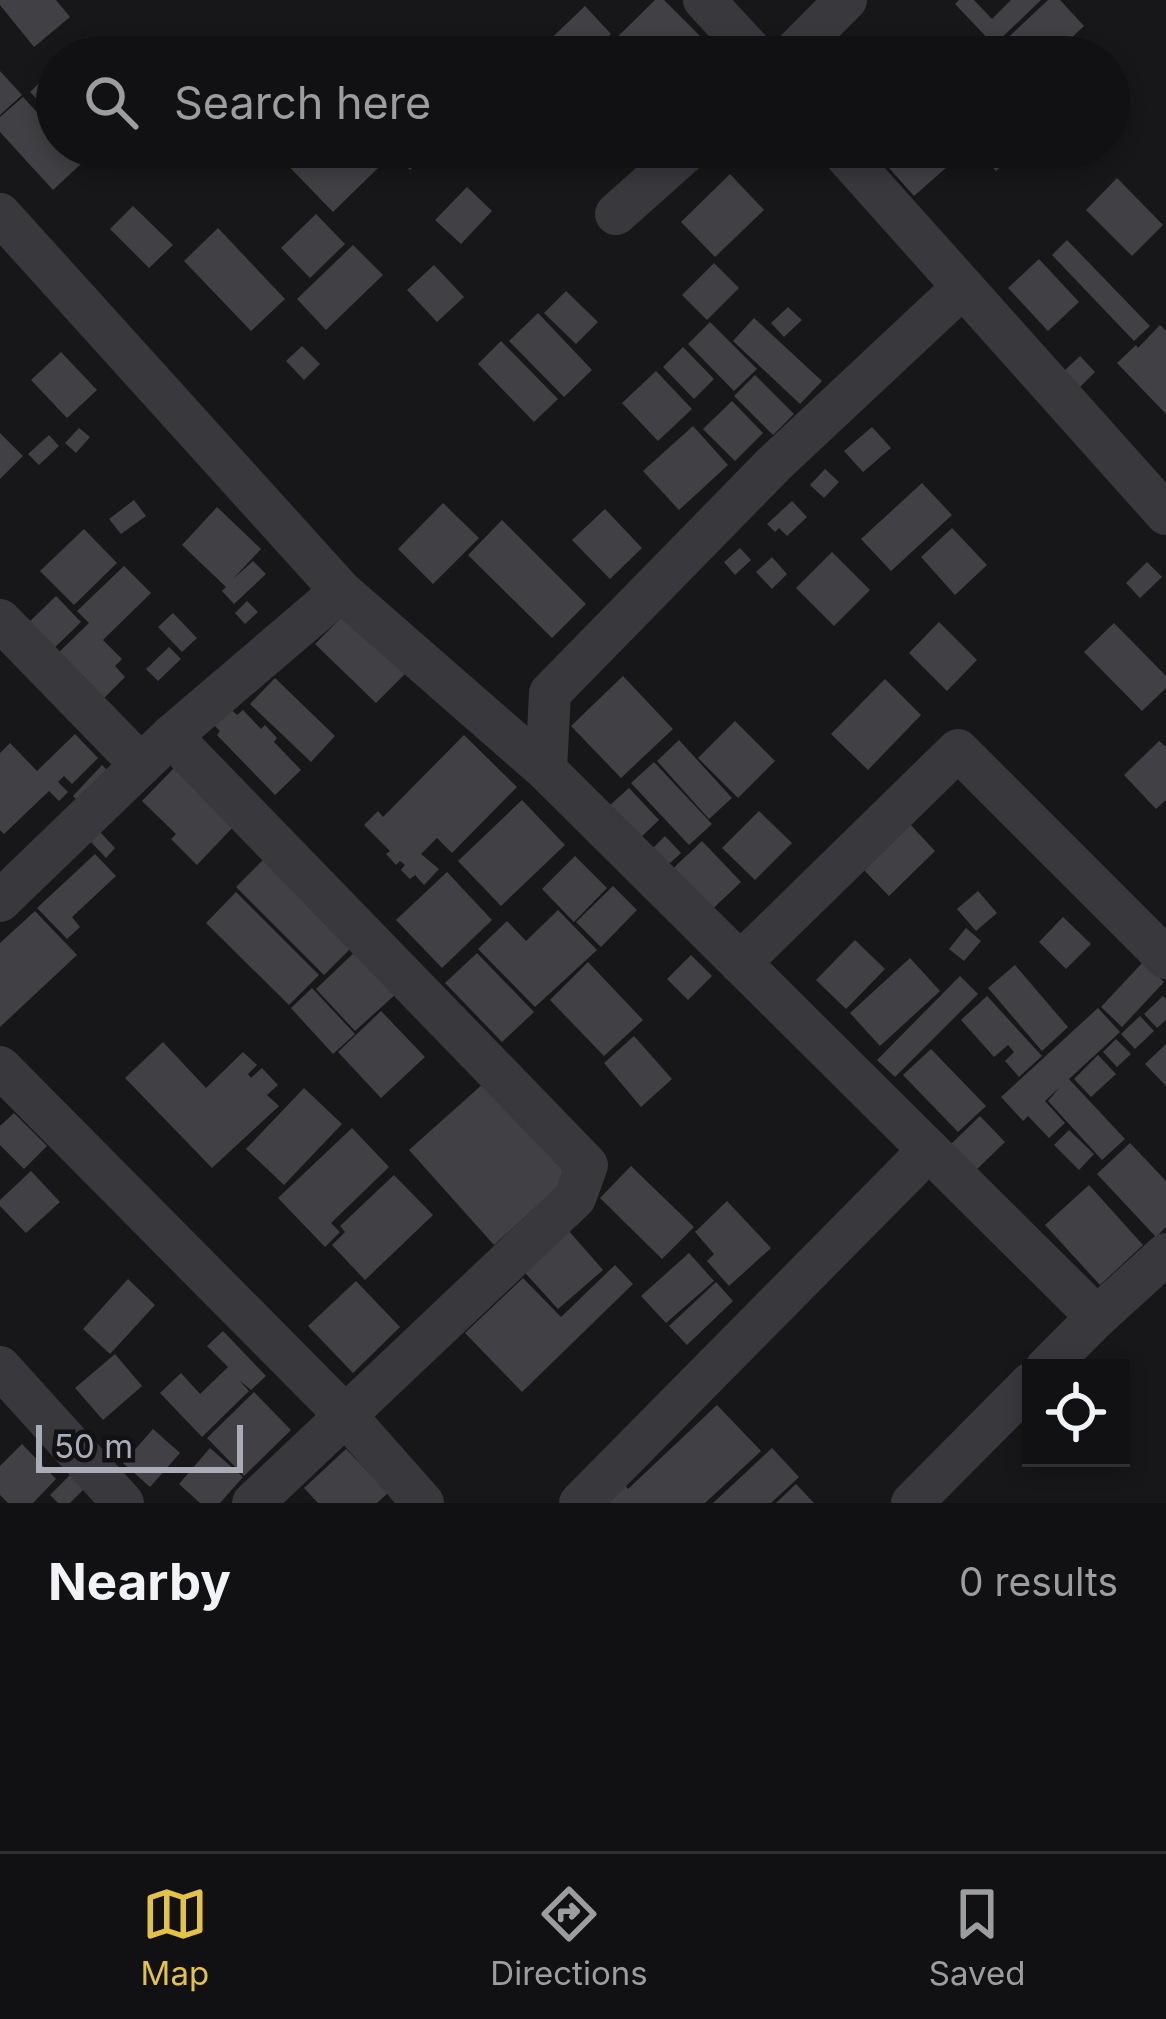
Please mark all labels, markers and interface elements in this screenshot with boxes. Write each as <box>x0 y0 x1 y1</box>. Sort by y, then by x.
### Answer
search box <box>36 36 1130 168</box>
icon: search <box>78 69 144 135</box>
text: Search here <box>174 75 431 130</box>
map controls <box>1022 1359 1130 1467</box>
button: locate <box>1022 1359 1130 1467</box>
scale bar <box>36 1419 243 1472</box>
text: 50 m <box>54 1426 133 1466</box>
text: Nearby <box>48 1551 231 1612</box>
text: 0 results <box>959 1558 1118 1605</box>
tab: Map <box>141 1881 209 1993</box>
tab: Directions <box>490 1881 648 1993</box>
tab: Saved <box>929 1881 1025 1993</box>

